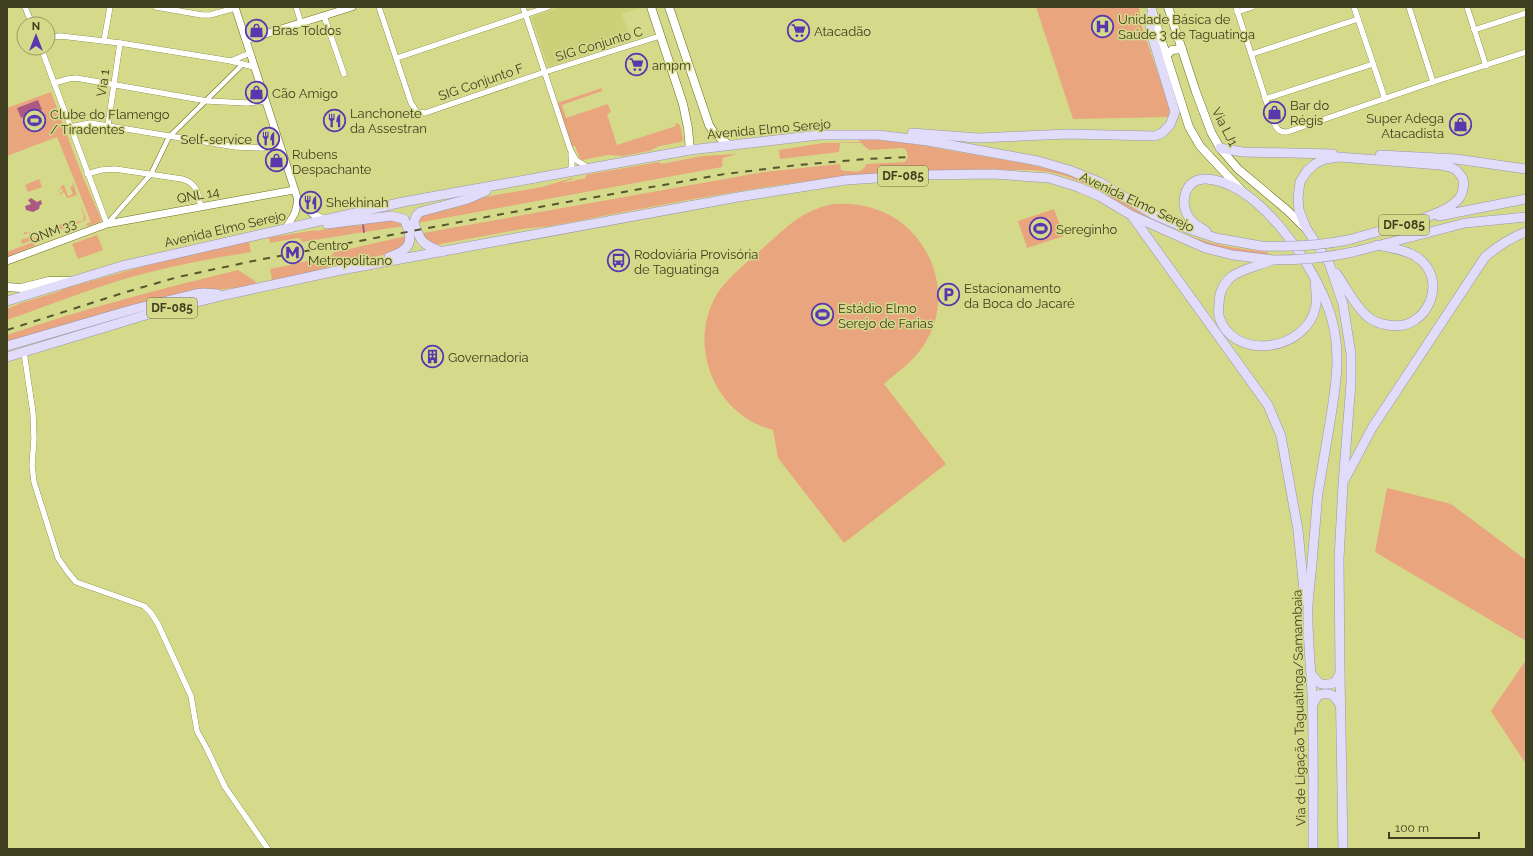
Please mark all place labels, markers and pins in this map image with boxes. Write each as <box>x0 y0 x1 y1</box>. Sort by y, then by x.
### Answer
place label: Unidade Básica de Saúde 3 de Taguatinga <box>1118 12 1255 42</box>
hospital icon: Unidade Básica de Saúde 3 de Taguatinga <box>1090 13 1116 39</box>
shop icon: Bras Toldos <box>244 17 270 43</box>
supermarket icon: Atacadão <box>786 18 812 44</box>
place label: Bras Toldos <box>272 23 341 38</box>
place label: Atacadão <box>814 24 871 39</box>
supermarket icon: ampm <box>623 52 649 78</box>
place label: ampm <box>652 58 691 73</box>
shop icon: Cão Amigo <box>243 80 269 106</box>
place label: Cão Amigo <box>272 86 338 101</box>
place label: Bar do Régis <box>1290 98 1329 128</box>
shop icon: Bar do Régis <box>1262 99 1288 125</box>
place label: Lanchonete da Assestran <box>350 106 427 136</box>
place label: Clube do Flamengo / Tiradentes <box>50 107 170 137</box>
restaurant icon: Lanchonete da Assestran <box>322 107 348 133</box>
sports icon: Clube do Flamengo / Tiradentes <box>21 108 47 134</box>
place label: Super Adega Atacadista <box>1366 111 1444 141</box>
shop icon: Super Adega Atacadista <box>1447 112 1473 138</box>
restaurant icon: Self-service <box>255 126 281 152</box>
place label: Self-service <box>181 132 252 147</box>
place label: Rubens Despachante <box>292 147 372 177</box>
shop icon: Rubens Despachante <box>264 148 290 174</box>
restaurant icon: Shekhinah <box>297 189 323 215</box>
place label: Shekhinah <box>326 195 389 210</box>
sports icon: Sereginho <box>1028 216 1054 242</box>
place label: Sereginho <box>1056 222 1118 237</box>
place label: Centro Metropolitano <box>308 238 392 268</box>
metro station icon: Centro Metropolitano <box>280 239 306 265</box>
place label: Rodoviária Provisória de Taguatinga <box>634 247 758 277</box>
bus stop icon: Rodoviária Provisória de Taguatinga <box>606 248 632 274</box>
place label: Estacionamento da Boca do Jacaré <box>964 281 1075 311</box>
parking icon: Estacionamento da Boca do Jacaré <box>936 282 962 308</box>
place label: Estádio Elmo Serejo de Farias <box>838 301 933 331</box>
sports icon: Estádio Elmo Serejo de Farias <box>809 302 835 328</box>
building icon: Governadoria <box>420 344 446 370</box>
place label: Governadoria <box>448 350 529 365</box>

